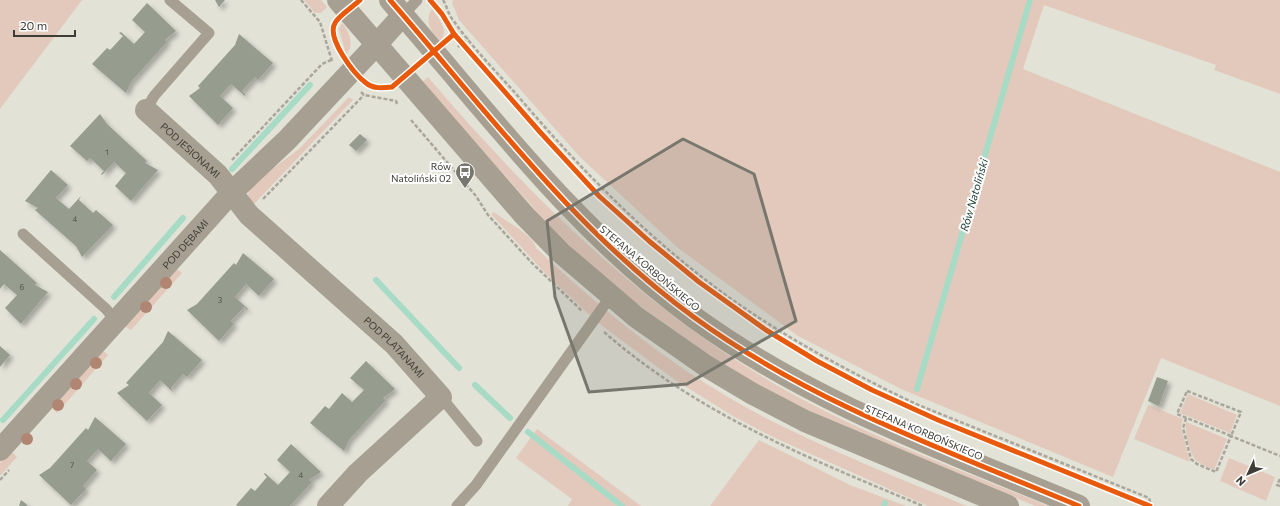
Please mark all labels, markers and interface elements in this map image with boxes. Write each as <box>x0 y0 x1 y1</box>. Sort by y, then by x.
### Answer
scale bar <box>14 12 75 38</box>
text: 20 m <box>20 18 47 32</box>
street label: POD JESIONAMI <box>158 120 223 180</box>
house number: 1 <box>105 147 109 157</box>
water label: Rów Natoliński <box>957 156 990 233</box>
place label: Rów Natoliński 02 <box>391 160 451 184</box>
bus stop icon: Rów Natoliński 02 <box>454 161 476 189</box>
house number: 4 <box>73 214 78 224</box>
street label: POD DĘBAMI <box>160 217 211 271</box>
street label: STEFANA KORBOŃSKIEGO <box>598 223 702 313</box>
house number: 6 <box>20 282 25 292</box>
house number: 3 <box>218 295 223 305</box>
street label: POD PLATANAMI <box>361 314 427 380</box>
street label: STEFANA KORBOŃSKIEGO <box>863 402 985 462</box>
north arrow <box>1228 454 1268 494</box>
house number: 7 <box>70 460 74 470</box>
house number: 4 <box>299 470 304 480</box>
text: N <box>1233 474 1248 489</box>

